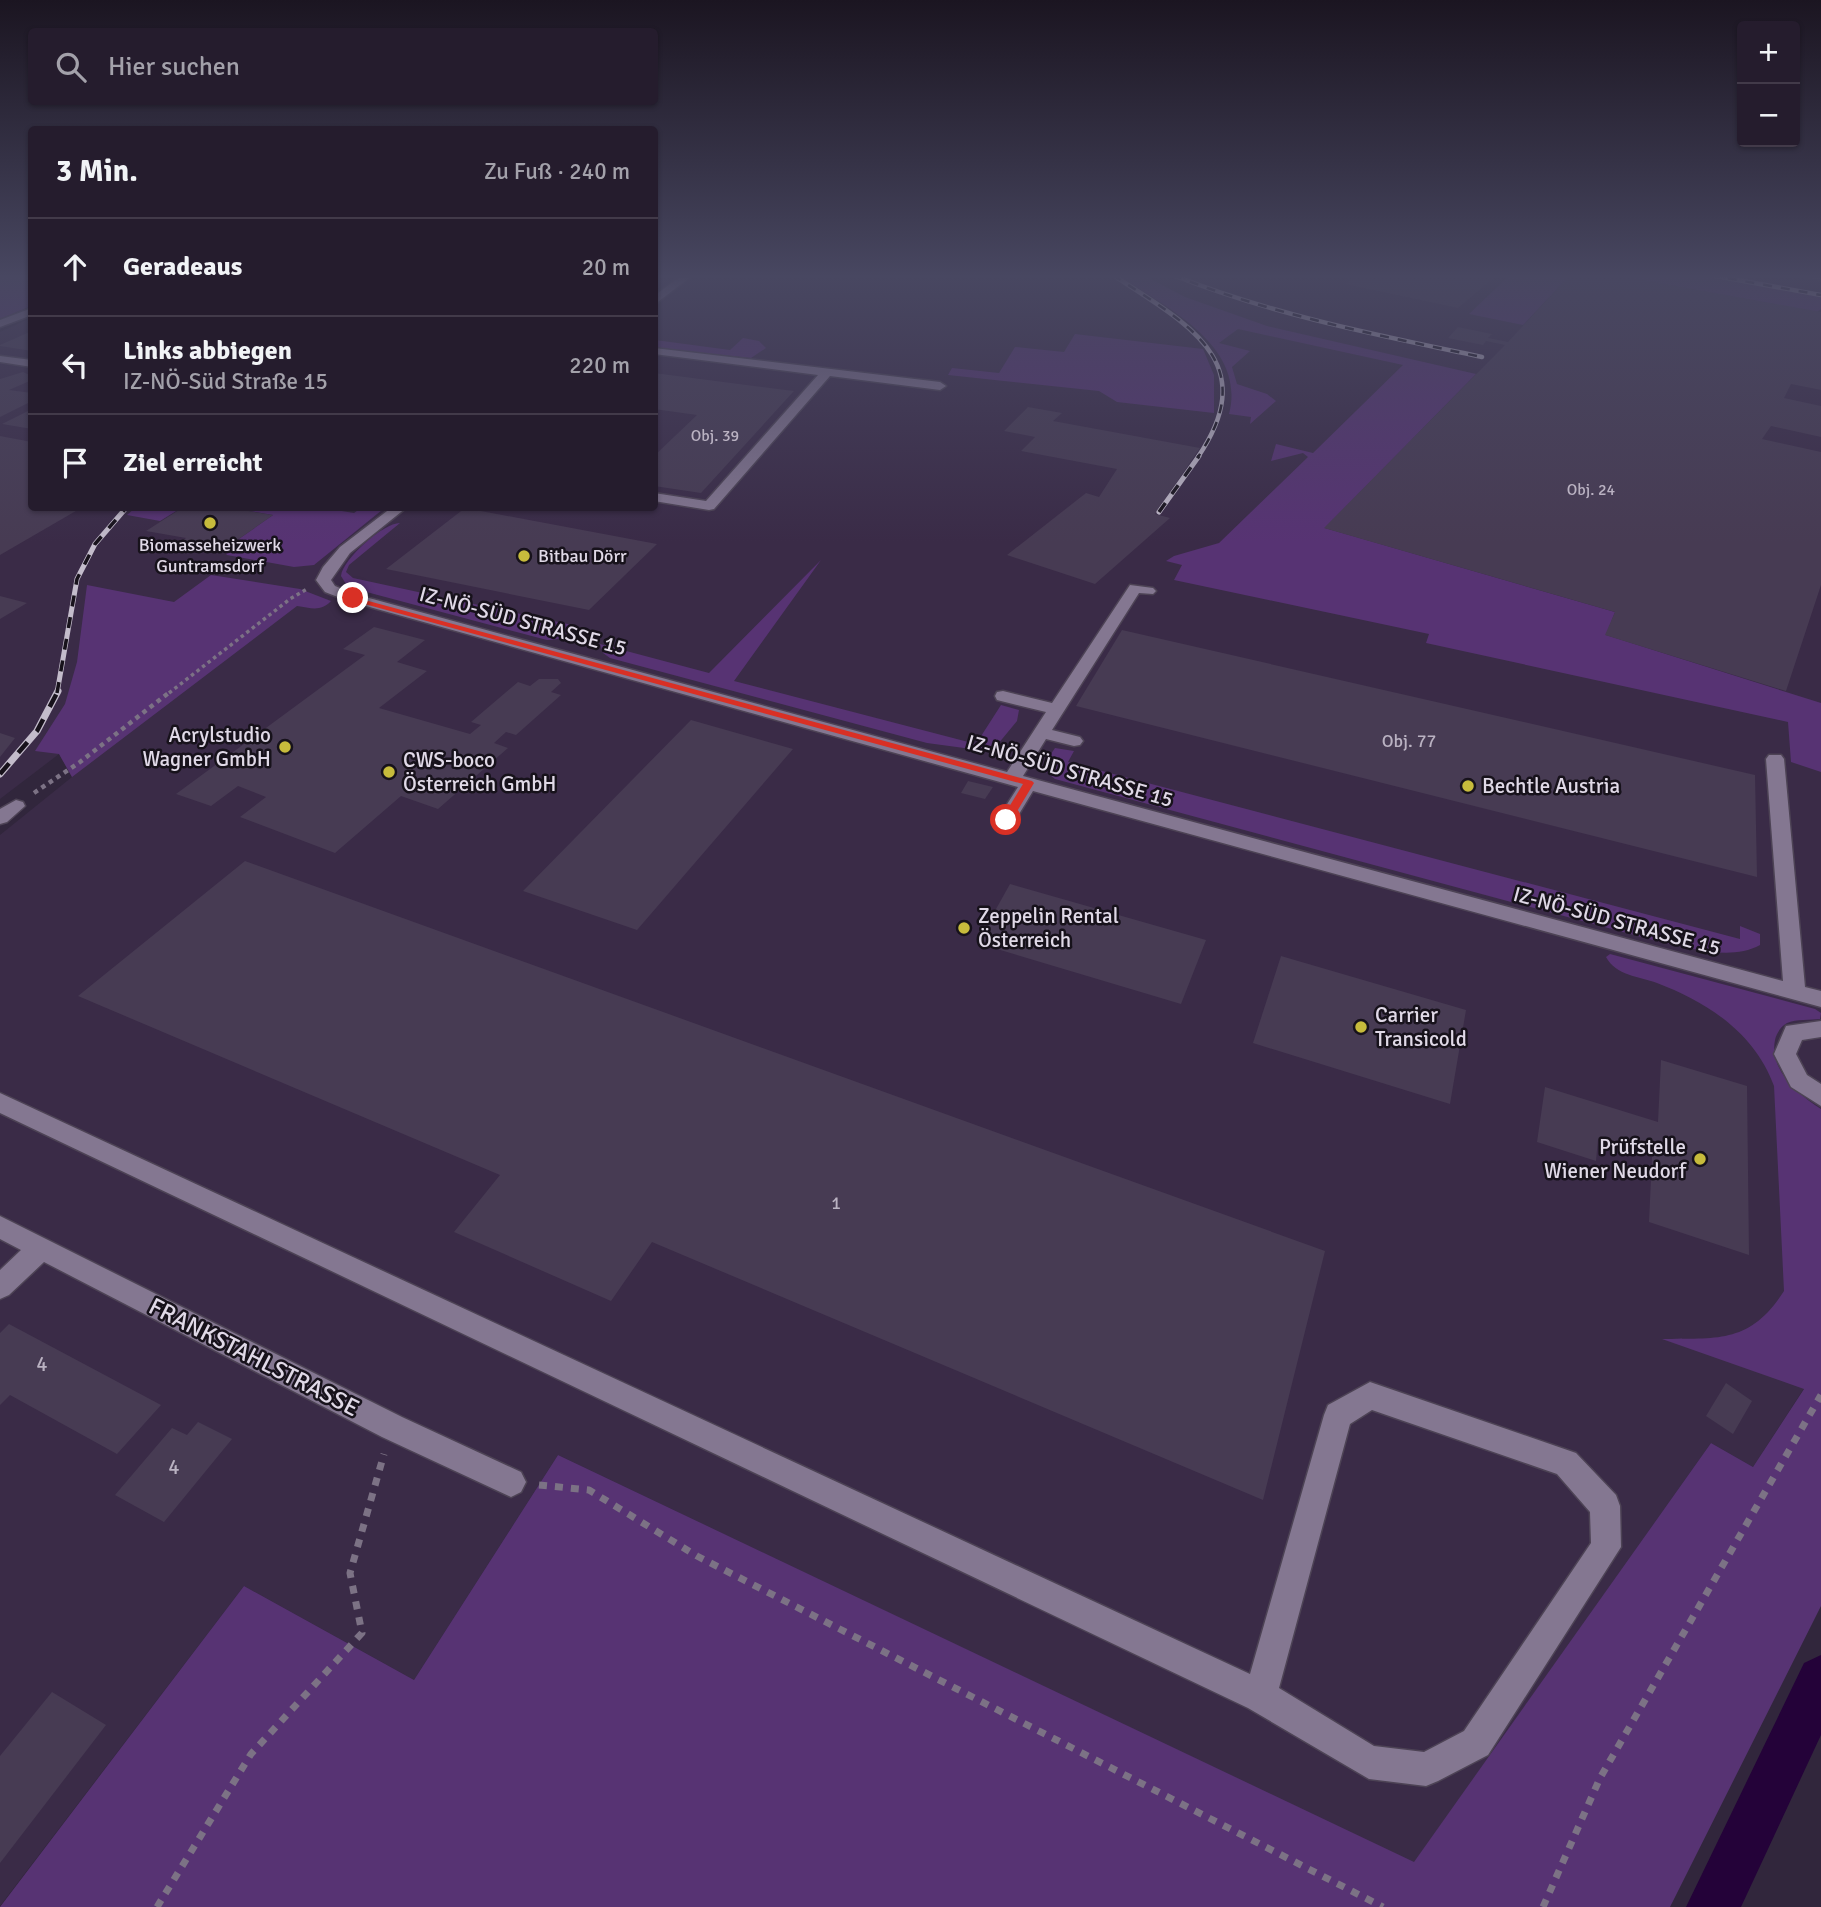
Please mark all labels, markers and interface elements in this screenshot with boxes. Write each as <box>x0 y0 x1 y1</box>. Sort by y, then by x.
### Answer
map controls <box>1737 21 1800 147</box>
button: + <box>1737 21 1800 84</box>
search box <box>28 28 658 105</box>
icon: search <box>52 48 90 86</box>
text: Hier suchen <box>108 51 240 83</box>
button: − <box>1737 84 1800 147</box>
text: 3 Min. <box>56 153 138 190</box>
text: Zu Fuß · 240 m <box>484 157 630 186</box>
icon: ahead <box>56 248 94 286</box>
text: Geradeaus <box>123 251 242 283</box>
text: 20 m <box>582 253 630 282</box>
text: Links abbiegen <box>123 335 292 367</box>
icon: left <box>56 346 94 384</box>
text: 220 m <box>569 351 630 380</box>
text: IZ-NÖ-Süd Straße 15 <box>123 367 328 396</box>
house number: Obj. 39 <box>691 426 739 446</box>
icon: arrive <box>56 444 94 482</box>
text: Ziel erreicht <box>123 447 263 479</box>
house number: Obj. 24 <box>1567 480 1616 500</box>
marker: Biomasseheizwerk Guntramsdorf <box>202 515 218 531</box>
place label: Biomasseheizwerk Guntramsdorf <box>139 534 281 577</box>
place label: Bitbau Dörr <box>538 545 627 567</box>
marker: Bitbau Dörr <box>516 548 532 564</box>
street label: IZ-NÖ-SÜD STRASSE 15 <box>417 581 629 661</box>
route end <box>337 582 368 613</box>
place label: Acrylstudio Wagner GmbH <box>142 722 271 772</box>
street label: IZ-NÖ-SÜD STRASSE 15 <box>964 729 1176 813</box>
house number: Obj. 77 <box>1382 730 1436 752</box>
marker: Acrylstudio Wagner GmbH <box>277 739 293 755</box>
place label: CWS-boco Österreich GmbH <box>403 747 556 797</box>
marker: CWS-boco Österreich GmbH <box>381 764 397 780</box>
place label: Bechtle Austria <box>1482 773 1620 799</box>
marker: Bechtle Austria <box>1460 778 1476 794</box>
route start <box>990 804 1021 835</box>
street label: IZ-NÖ-SÜD STRASSE 15 <box>1511 881 1723 961</box>
place label: Zeppelin Rental Österreich <box>978 903 1119 953</box>
marker: Zeppelin Rental Österreich <box>956 920 972 936</box>
place label: Carrier Transicold <box>1375 1002 1467 1052</box>
marker: Carrier Transicold <box>1353 1019 1369 1035</box>
place label: Prüfstelle Wiener Neudorf <box>1544 1134 1687 1184</box>
marker: Prüfstelle Wiener Neudorf <box>1692 1151 1708 1167</box>
house number: 1 <box>831 1192 841 1214</box>
street label: FRANKSTAHLSTRASSE <box>144 1291 364 1423</box>
house number: 4 <box>36 1351 48 1377</box>
house number: 4 <box>168 1454 180 1480</box>

